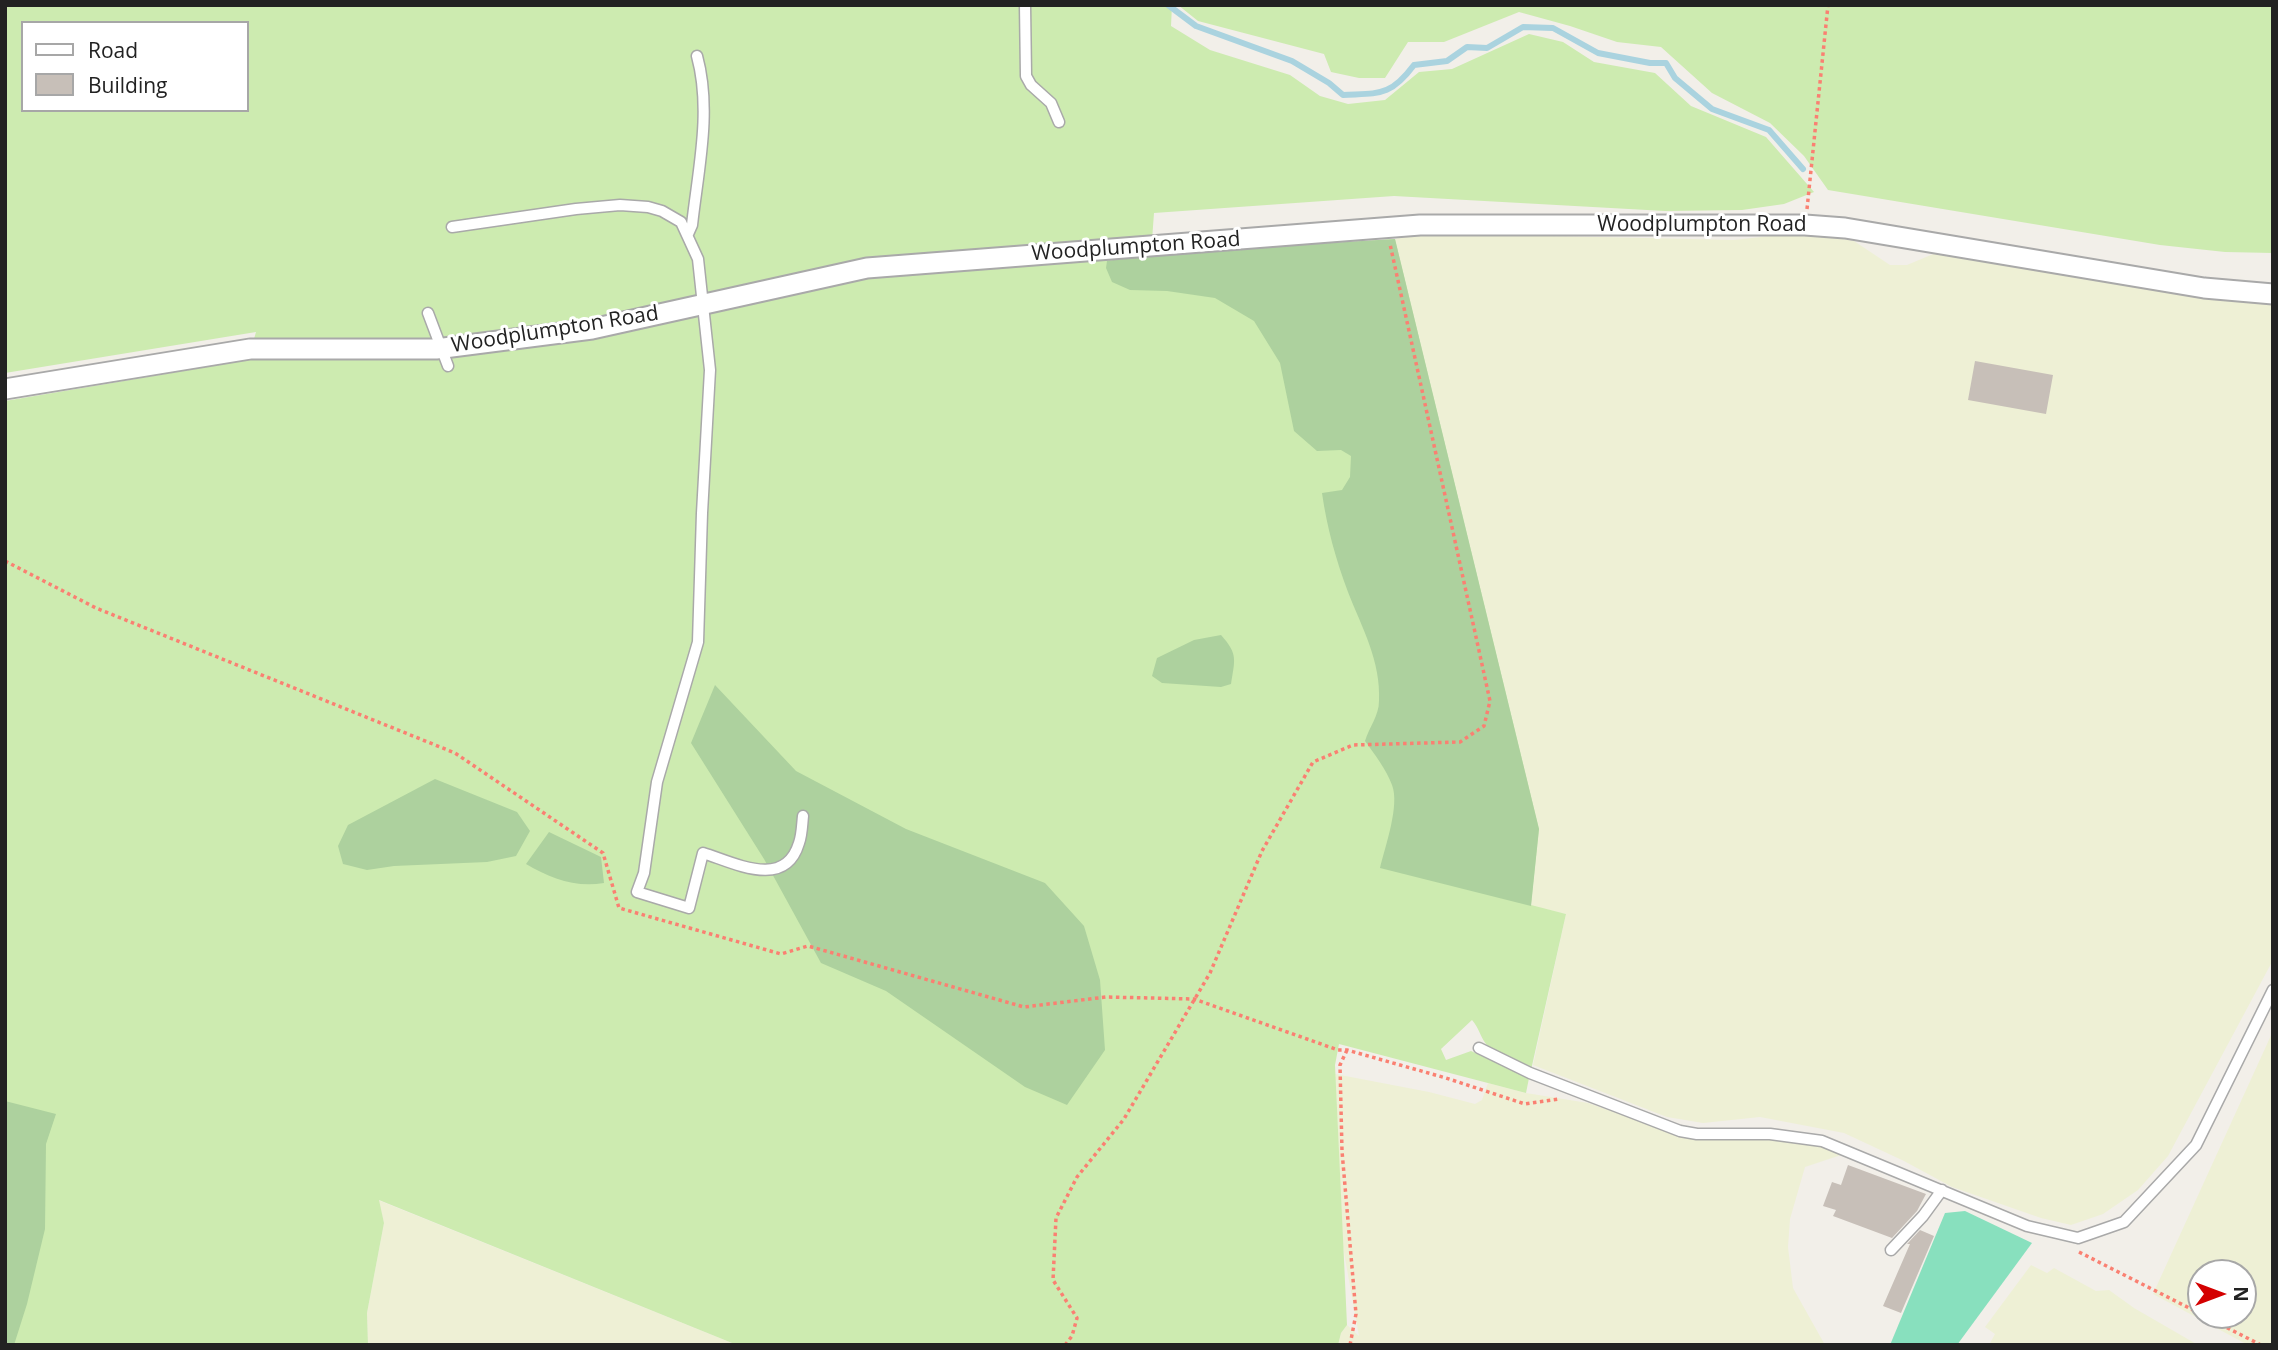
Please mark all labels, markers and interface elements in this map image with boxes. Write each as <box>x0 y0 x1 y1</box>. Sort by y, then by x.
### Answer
legend <box>21 21 248 112</box>
text: Road <box>88 36 138 64</box>
text: Building <box>88 71 167 99</box>
street label: Woodplumpton Road <box>1597 212 1807 238</box>
street label: Woodplumpton Road <box>1031 227 1241 267</box>
street label: Woodplumpton Road <box>450 301 660 359</box>
north arrow <box>2187 1259 2257 1329</box>
text: N <box>2228 1286 2254 1302</box>

